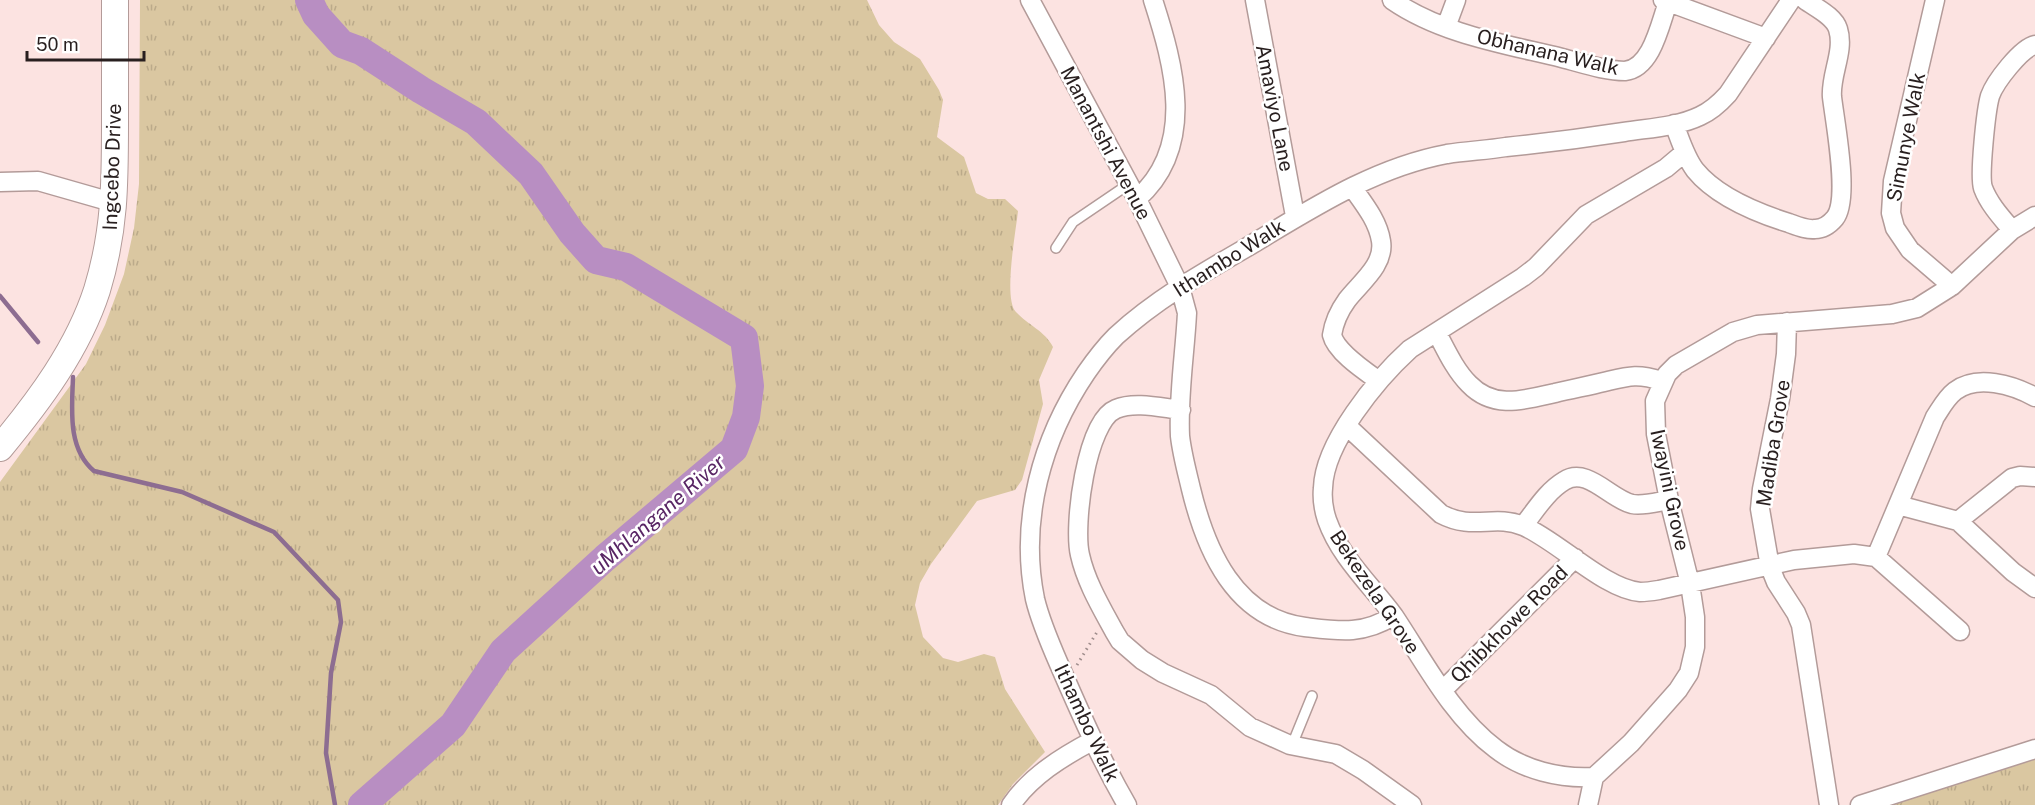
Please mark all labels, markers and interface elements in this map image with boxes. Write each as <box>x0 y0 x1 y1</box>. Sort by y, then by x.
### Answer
scale bar <box>27 24 144 62</box>
street label: Obhanana Walk <box>1475 24 1621 80</box>
text: 50 m <box>36 34 79 55</box>
street label: Amaviyo Lane <box>1251 42 1299 174</box>
street label: Manantshi Avenue <box>1055 62 1157 224</box>
street label: Simunye Walk <box>1882 70 1930 204</box>
street label: Ingcebo Drive <box>98 103 126 231</box>
street label: Ithambo Walk <box>1169 214 1289 302</box>
street label: Madiba Grove <box>1751 378 1795 508</box>
street label: Iwayini Grove <box>1645 427 1695 553</box>
water label: uMhlangane River <box>585 449 731 580</box>
street label: Bekezela Grove <box>1325 526 1425 658</box>
street label: Qhibkhowe Road <box>1445 560 1573 688</box>
street label: Ithambo Walk <box>1049 660 1125 786</box>

